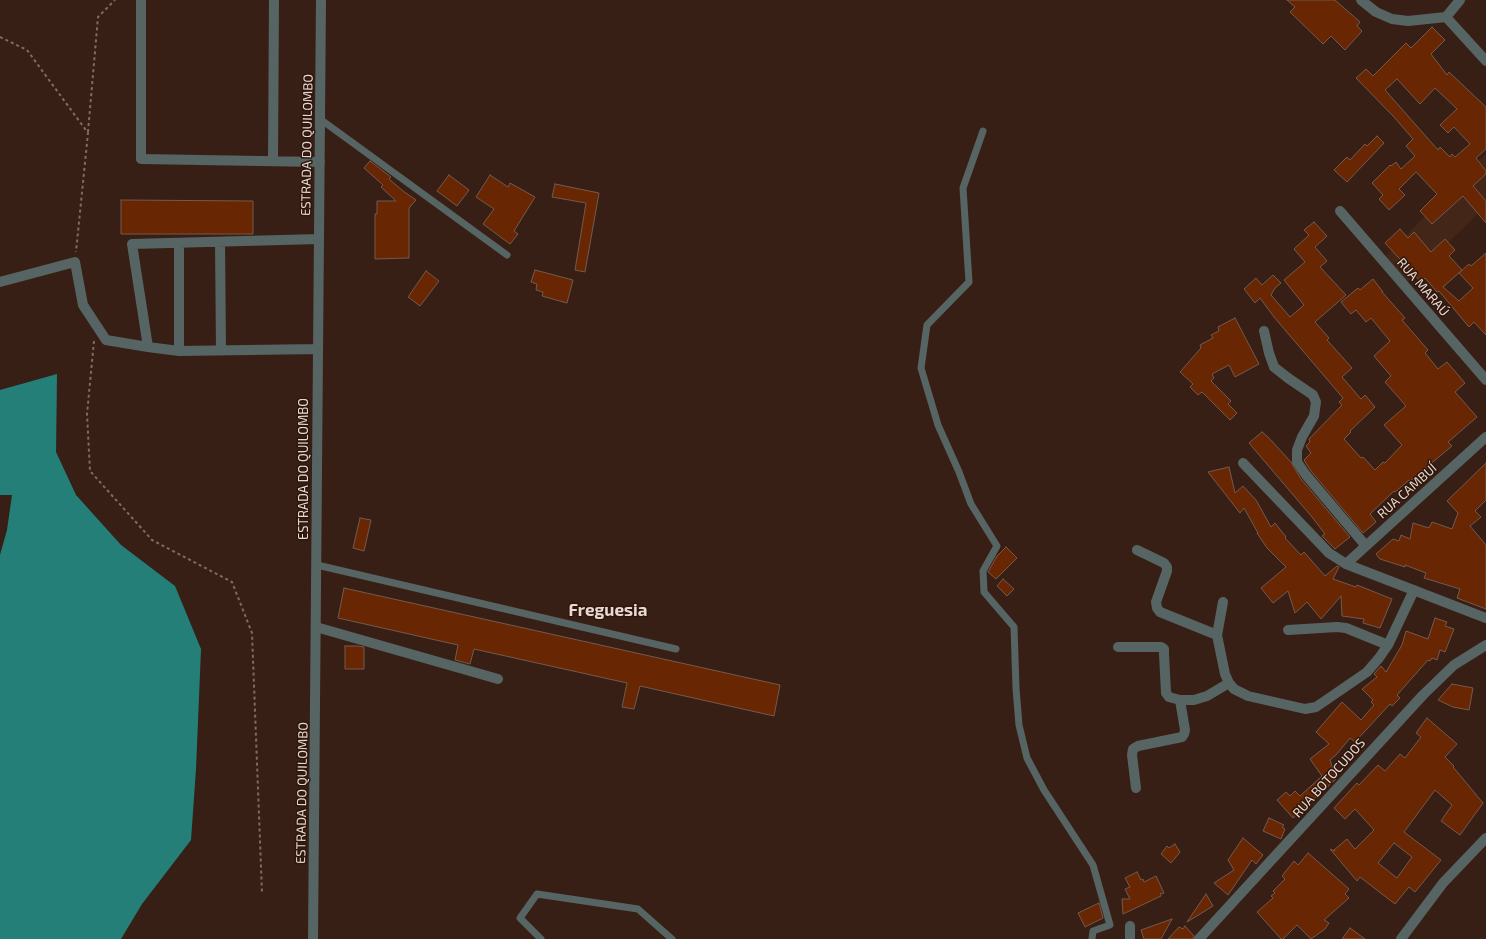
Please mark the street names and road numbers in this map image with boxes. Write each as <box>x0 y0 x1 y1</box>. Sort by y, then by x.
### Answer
street label: ESTRADA DO QUILOMBO <box>298 74 316 216</box>
street label: RUA MARAÚ <box>1394 255 1452 319</box>
street label: ESTRADA DO QUILOMBO <box>296 398 312 540</box>
street label: RUA CAMBUÍ <box>1374 460 1440 522</box>
street label: ESTRADA DO QUILOMBO <box>293 722 311 864</box>
street label: RUA BOTOCUDOS <box>1289 735 1369 821</box>

